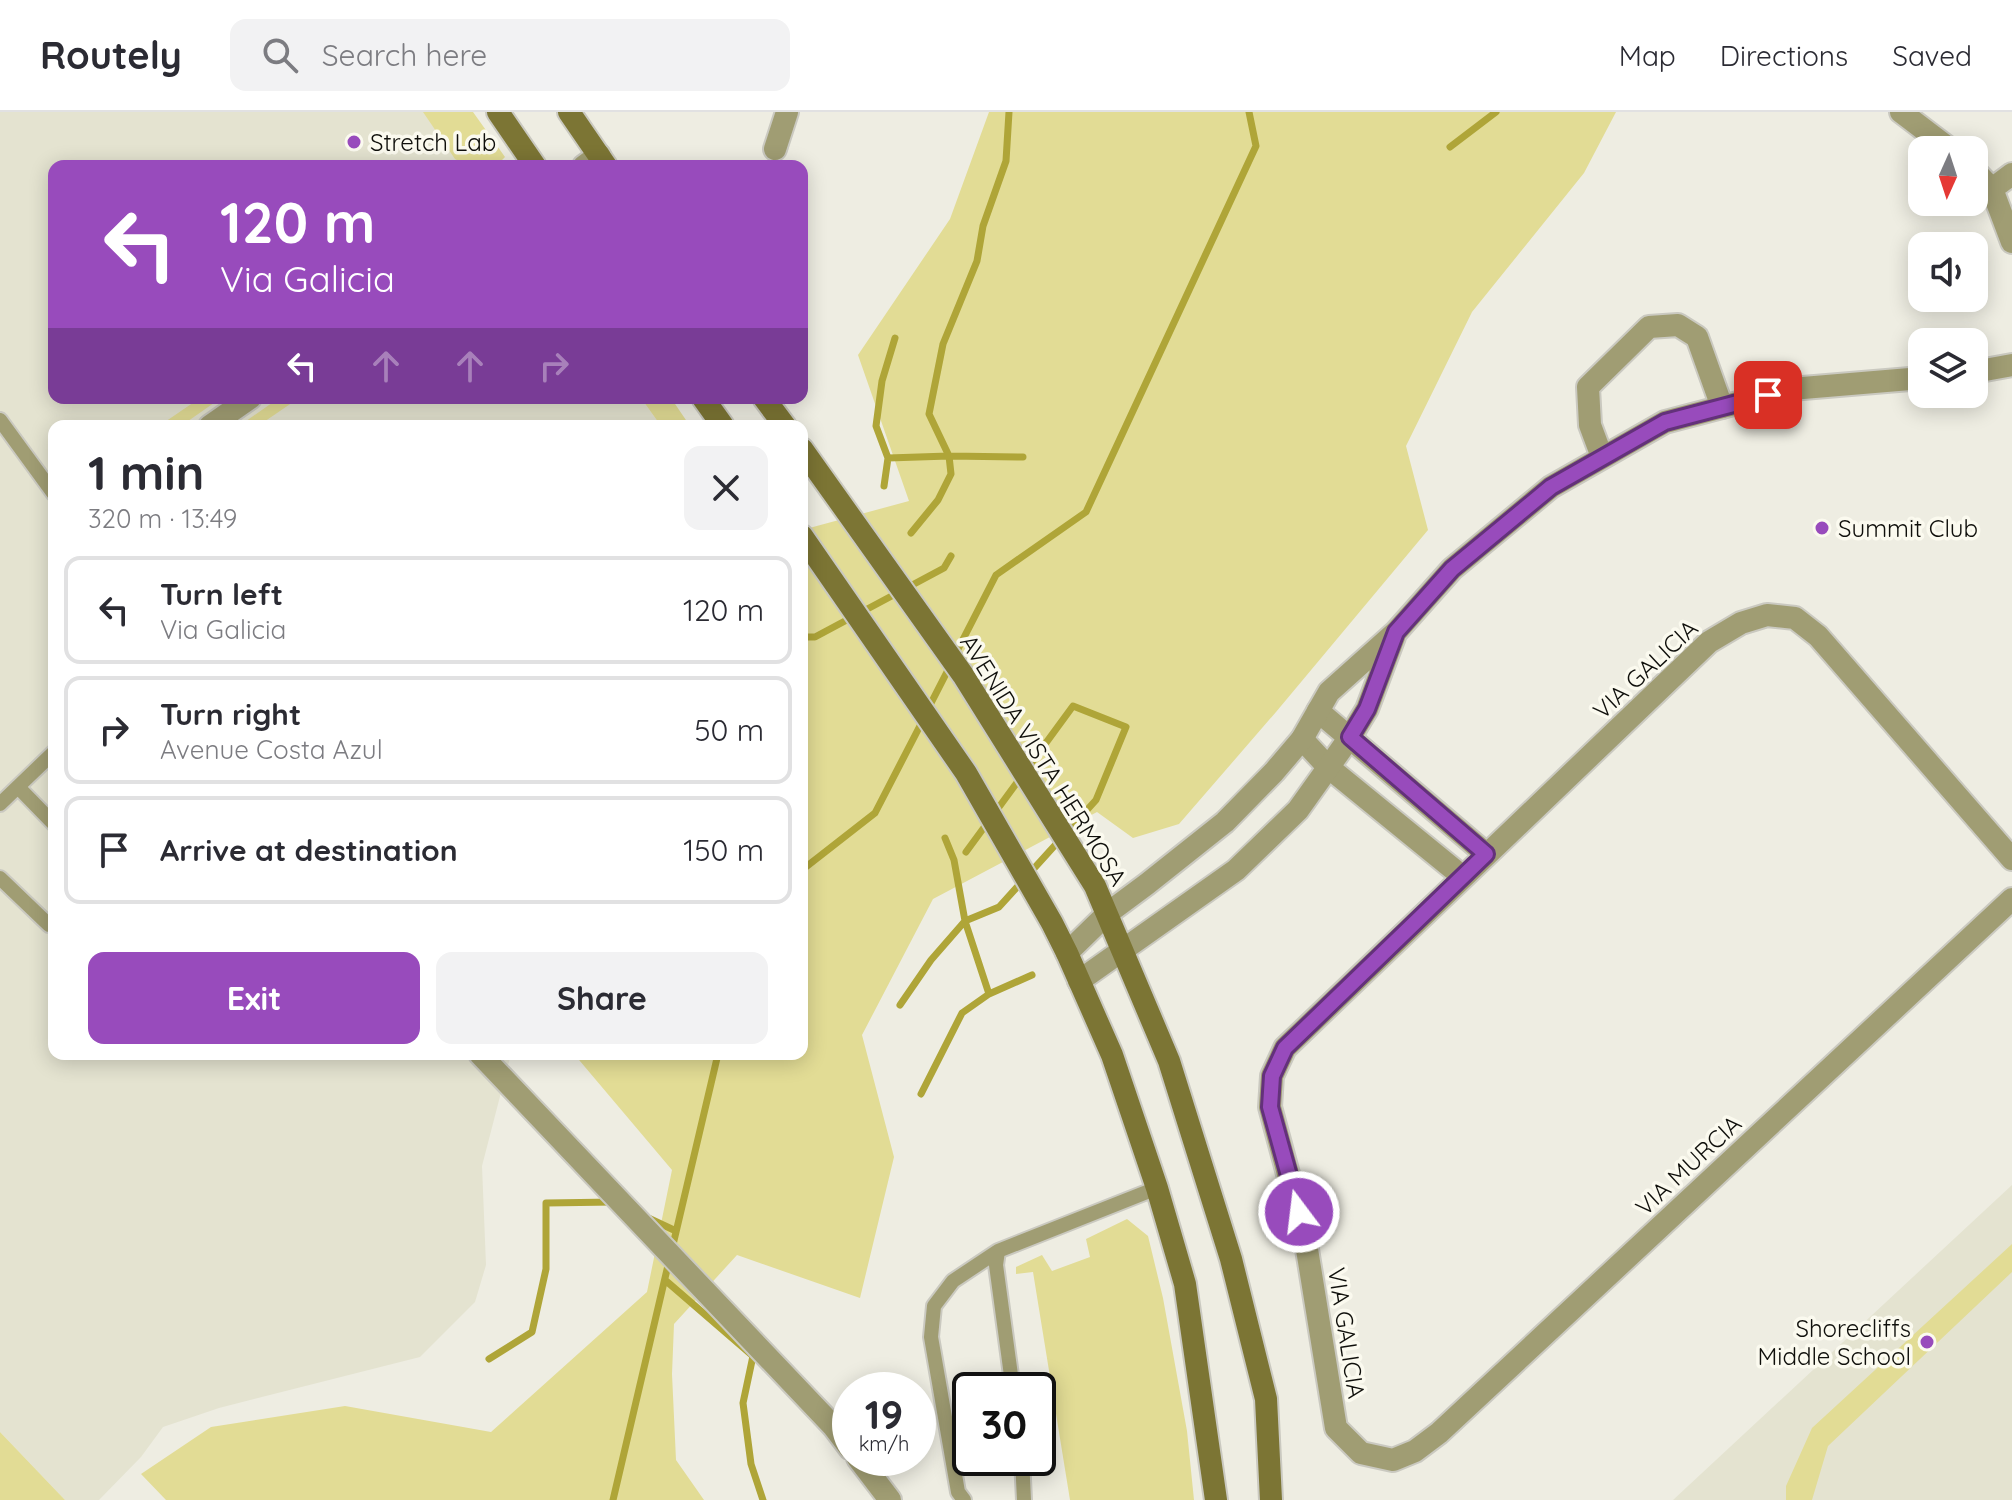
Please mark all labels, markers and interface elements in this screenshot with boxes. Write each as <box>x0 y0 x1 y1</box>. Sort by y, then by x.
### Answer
search box <box>230 19 790 91</box>
text: Routely <box>40 31 182 79</box>
icon: search <box>258 33 302 77</box>
text: Search here <box>322 36 487 74</box>
text: Map <box>1619 38 1676 73</box>
text: Directions <box>1720 38 1848 73</box>
text: Saved <box>1892 38 1972 73</box>
place label: Stretch Lab <box>370 127 496 157</box>
marker: Stretch Lab <box>345 133 363 151</box>
north arrow <box>1908 136 1988 216</box>
map controls <box>1908 136 1988 408</box>
text: 120 m <box>220 187 375 257</box>
icon: left <box>88 192 192 296</box>
button: sound <box>1908 232 1988 312</box>
text: Via Galicia <box>220 256 395 301</box>
button: layers <box>1908 328 1988 408</box>
icon: left <box>280 344 324 388</box>
icon: ahead <box>364 344 408 388</box>
icon: ahead <box>448 344 492 388</box>
icon: right <box>532 344 576 388</box>
pin <box>1734 361 1802 429</box>
icon: arrive <box>1746 373 1790 417</box>
text: 1 min <box>88 442 204 502</box>
button: close <box>684 446 768 530</box>
text: 320 m · 13:49 <box>88 502 237 535</box>
place label: Summit Club <box>1838 513 1978 543</box>
marker: Summit Club <box>1813 519 1831 537</box>
text: Turn left <box>160 575 283 613</box>
icon: left <box>92 588 136 632</box>
text: 120 m <box>683 591 764 629</box>
text: Via Galicia <box>160 613 286 646</box>
street label: VIA GALICIA <box>1586 613 1704 725</box>
street label: AVENIDA VISTA HERMOSA <box>954 629 1134 891</box>
text: Turn right <box>160 695 301 733</box>
icon: right <box>92 708 136 752</box>
text: 50 m <box>694 711 764 749</box>
text: Avenue Costa Azul <box>160 733 383 766</box>
icon: arrive <box>92 828 136 872</box>
text: Arrive at destination <box>160 831 458 869</box>
text: 150 m <box>683 831 764 869</box>
button: Exit <box>88 952 420 1044</box>
button: Share <box>436 952 768 1044</box>
street label: VIA MURCIA <box>1629 1108 1747 1222</box>
position arrow <box>1257 1170 1341 1254</box>
street label: VIA GALICIA <box>1322 1265 1372 1401</box>
place label: Shorecliffs Middle School <box>1757 1313 1911 1371</box>
marker: Shorecliffs Middle School <box>1918 1333 1936 1351</box>
speed limit sign: 30 <box>952 1372 1056 1476</box>
text: 19 <box>865 1389 903 1439</box>
text: km/h <box>859 1431 909 1456</box>

